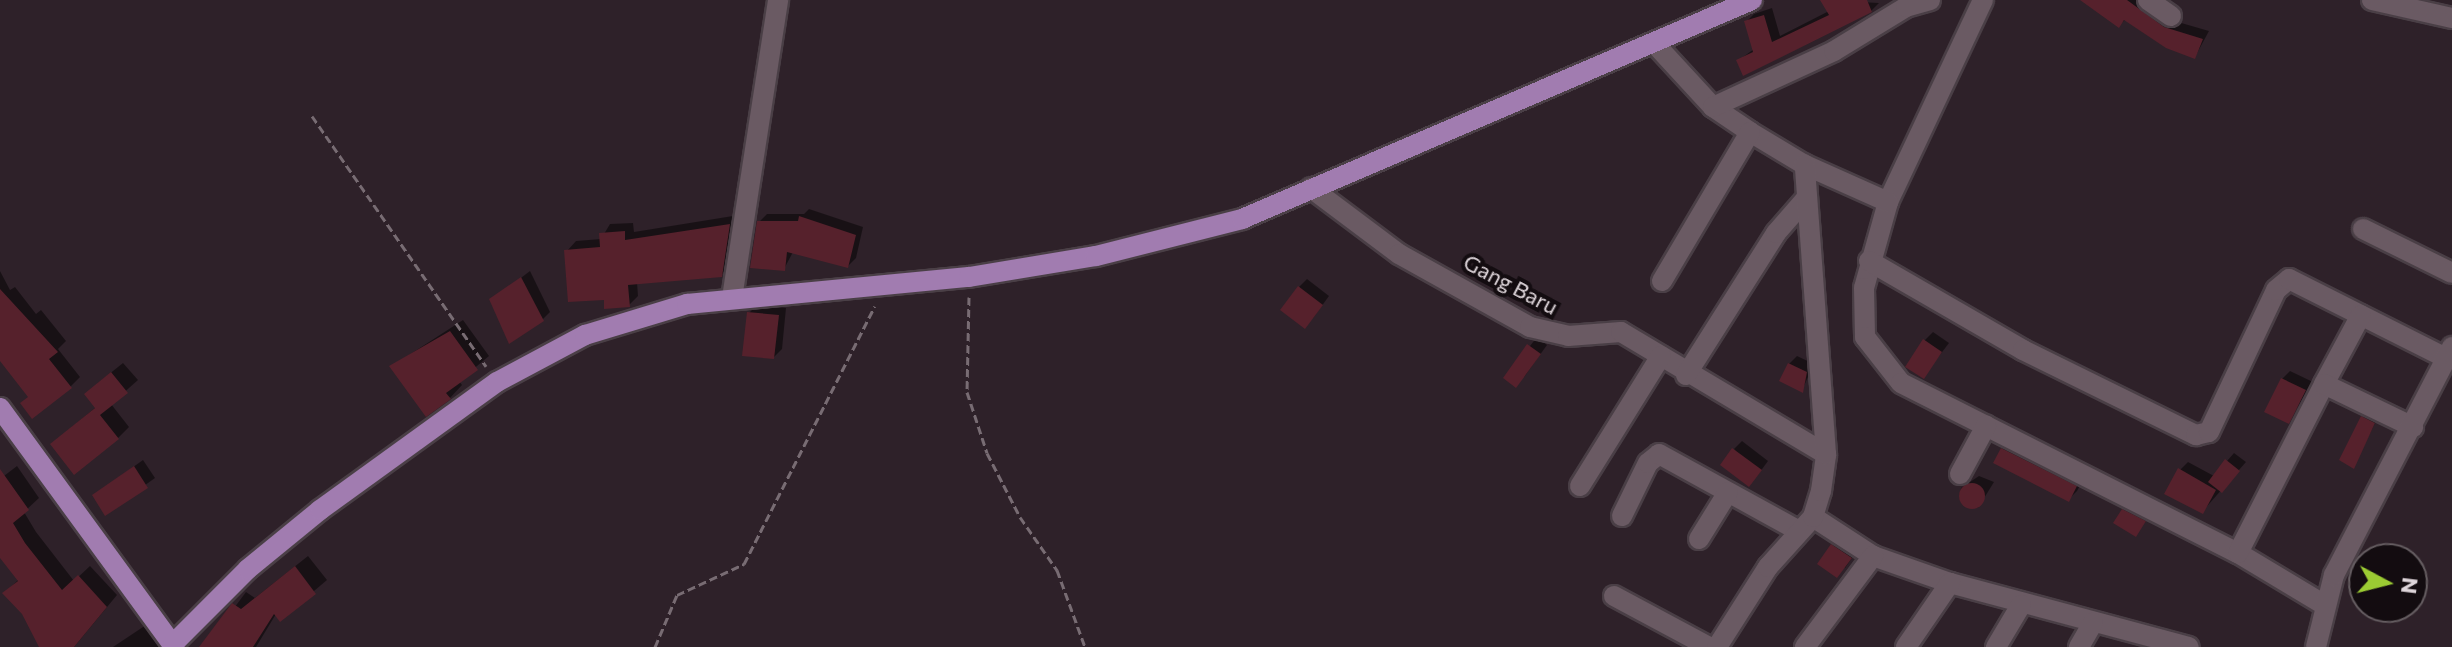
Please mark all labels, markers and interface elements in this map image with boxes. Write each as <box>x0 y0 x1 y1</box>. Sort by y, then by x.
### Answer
street label: Gang Baru <box>1459 248 1563 320</box>
north arrow <box>2348 543 2428 623</box>
text: N <box>2396 576 2425 596</box>

